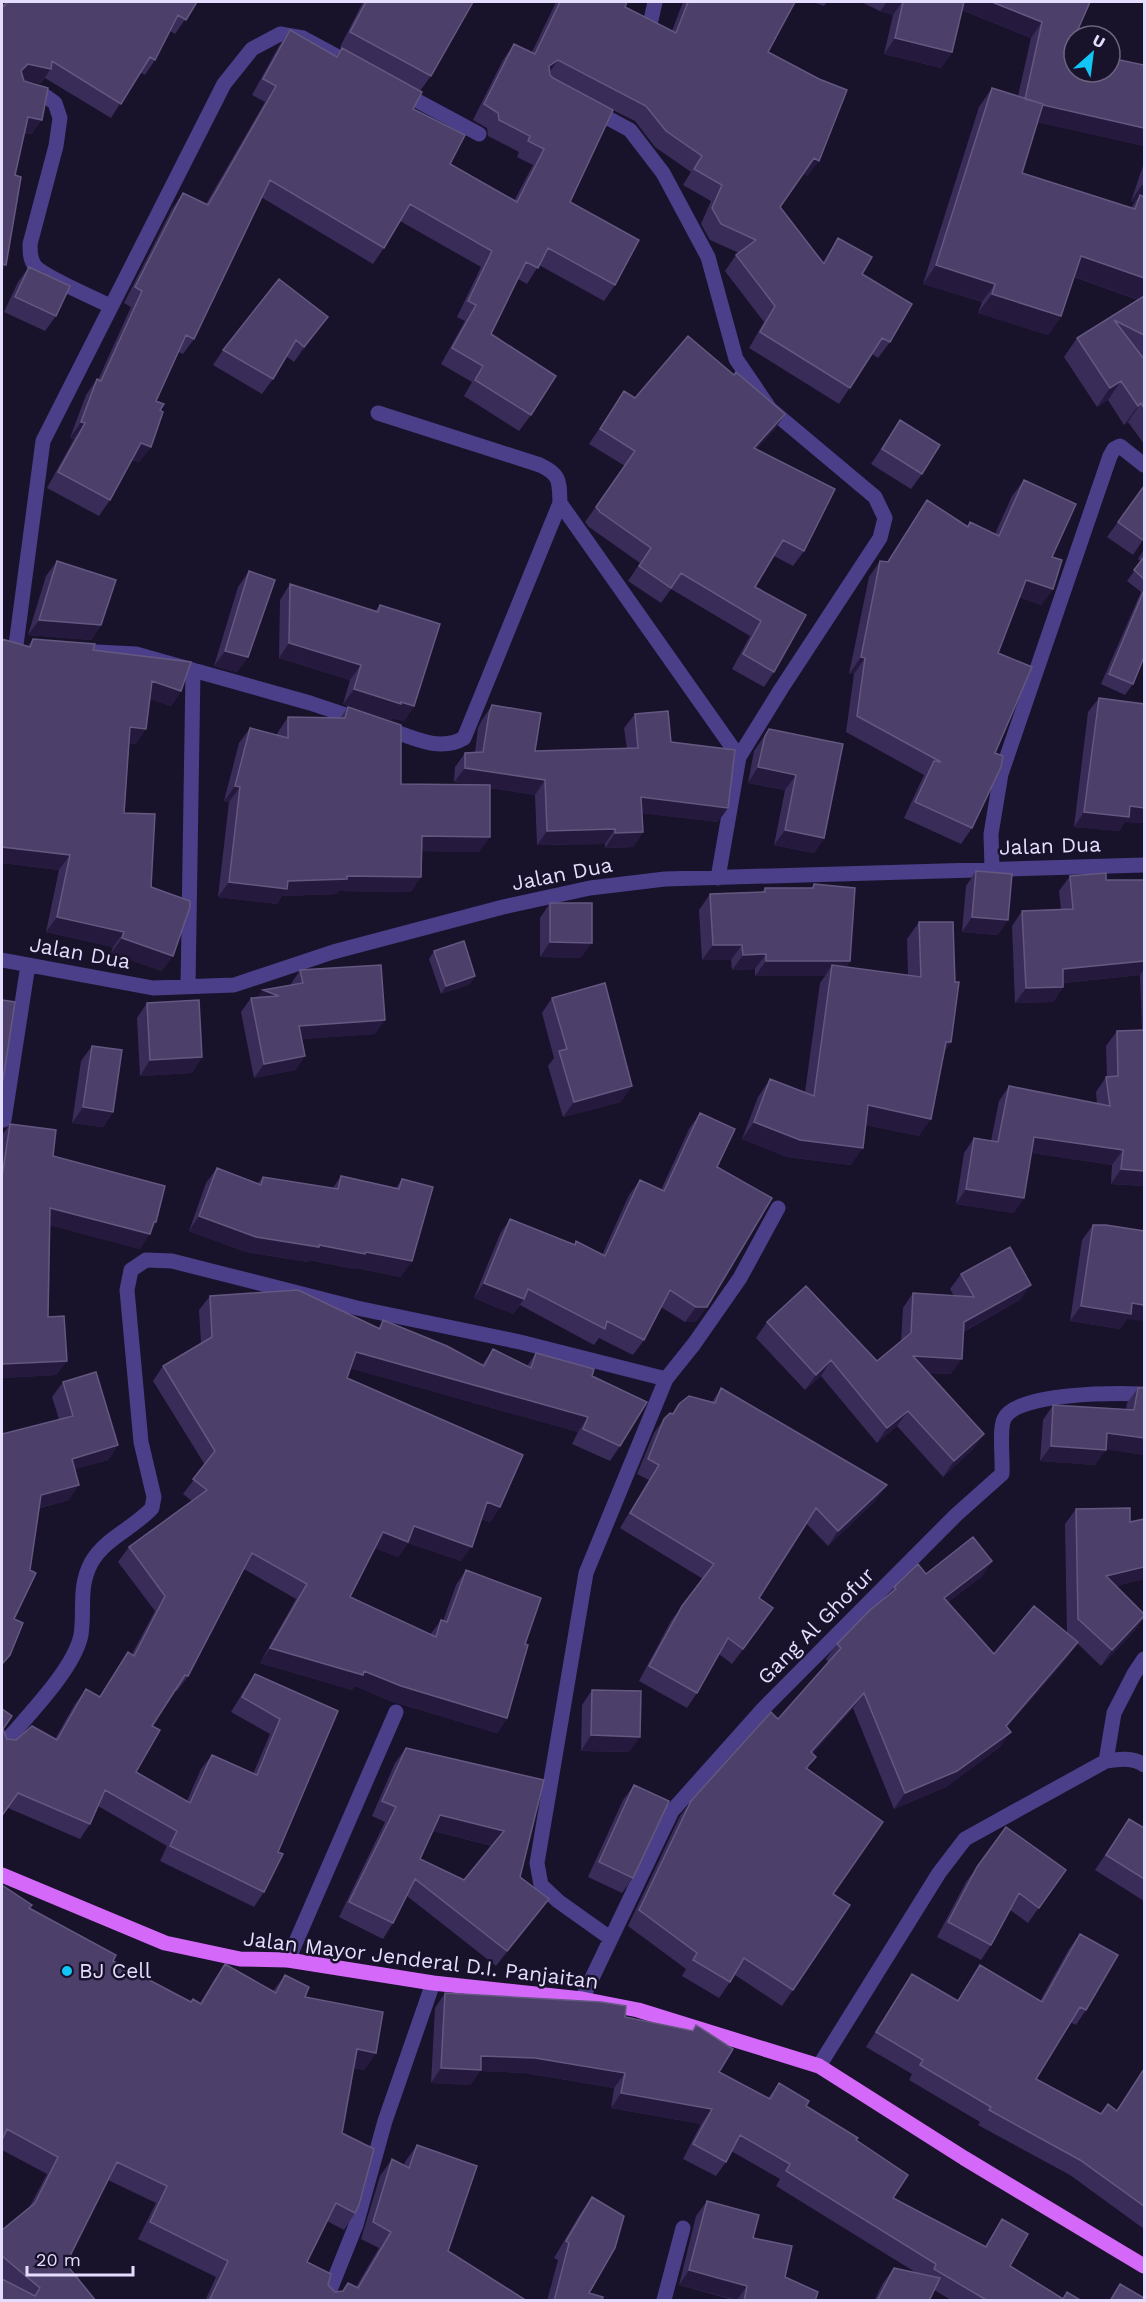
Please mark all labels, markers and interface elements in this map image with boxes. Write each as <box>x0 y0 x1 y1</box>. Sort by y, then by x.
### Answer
north arrow <box>1062 24 1122 84</box>
text: U <box>1089 30 1108 52</box>
street label: Jalan Dua <box>999 831 1101 860</box>
street label: Jalan Dua <box>510 852 614 895</box>
street label: Jalan Dua <box>28 931 133 974</box>
street label: Gang Al Ghofur <box>752 1562 879 1689</box>
street label: Jalan Mayor Jenderal D.I. Panjaitan <box>242 1925 600 1994</box>
place label: BJ Cell <box>79 1958 152 1983</box>
marker: BJ Cell <box>60 1964 74 1978</box>
scale bar <box>27 2239 134 2277</box>
text: 20 m <box>36 2249 81 2270</box>

